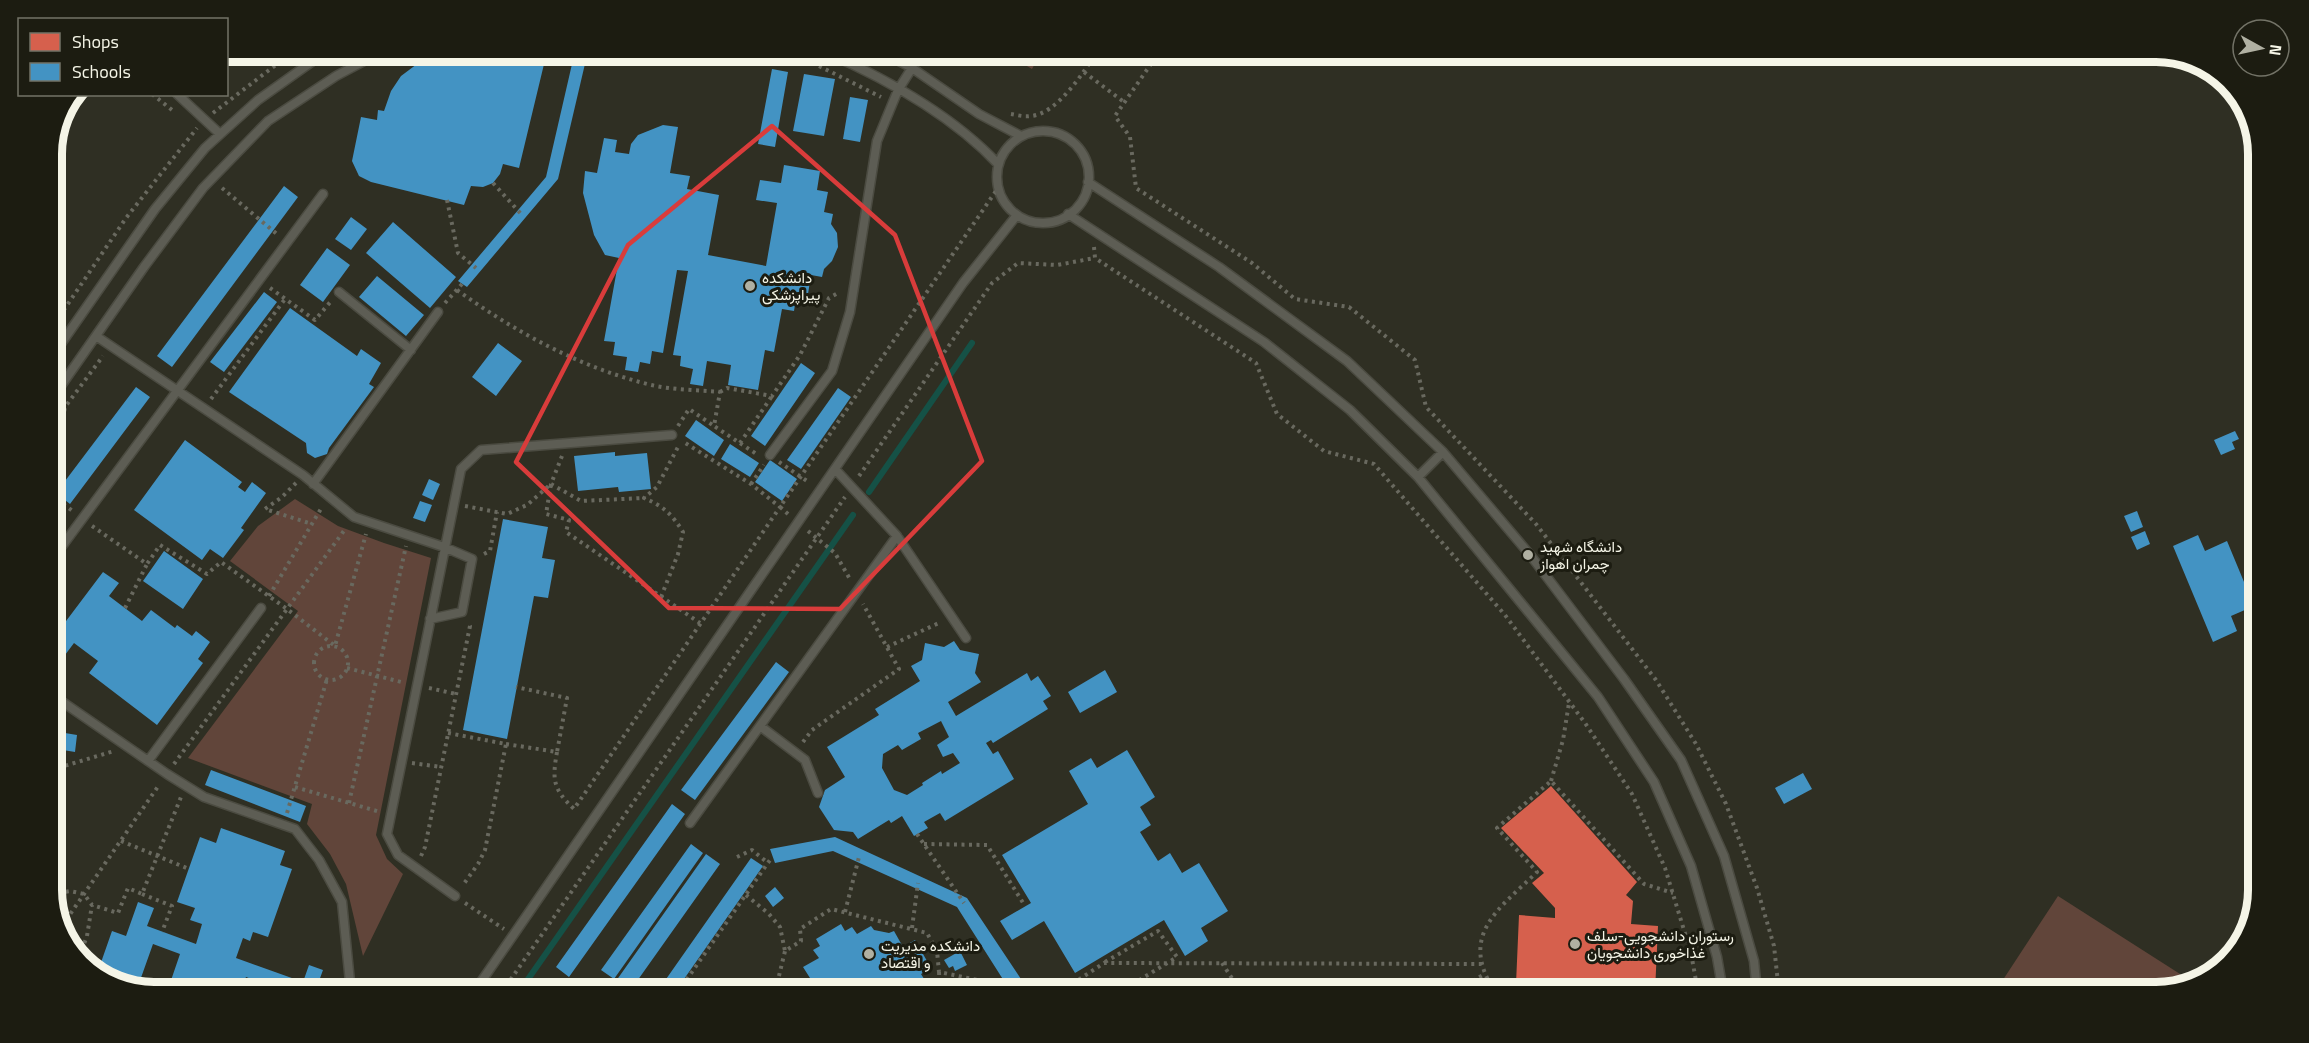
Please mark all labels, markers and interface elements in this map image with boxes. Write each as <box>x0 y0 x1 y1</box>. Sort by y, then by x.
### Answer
legend <box>18 18 228 96</box>
north arrow <box>2231 18 2291 78</box>
text: Shops <box>72 28 119 55</box>
text: N <box>2263 43 2289 57</box>
text: Schools <box>72 58 131 85</box>
place label: دانشکده پیراپزشکی <box>762 266 820 306</box>
marker: دانشکده پیراپزشکی <box>743 279 757 293</box>
place label: دانشگاه شهید چمران اهواز <box>1539 535 1622 575</box>
marker: دانشگاه شهید چمران اهواز <box>1521 548 1535 562</box>
place label: رستوران دانشجویی-سلف غذاخوری دانشجویان <box>1587 924 1734 964</box>
place label: دانشکده مدیریت و اقتصاد <box>881 934 980 974</box>
marker: رستوران دانشجویی-سلف غذاخوری دانشجویان <box>1568 937 1582 951</box>
marker: دانشکده مدیریت و اقتصاد <box>862 947 876 961</box>

